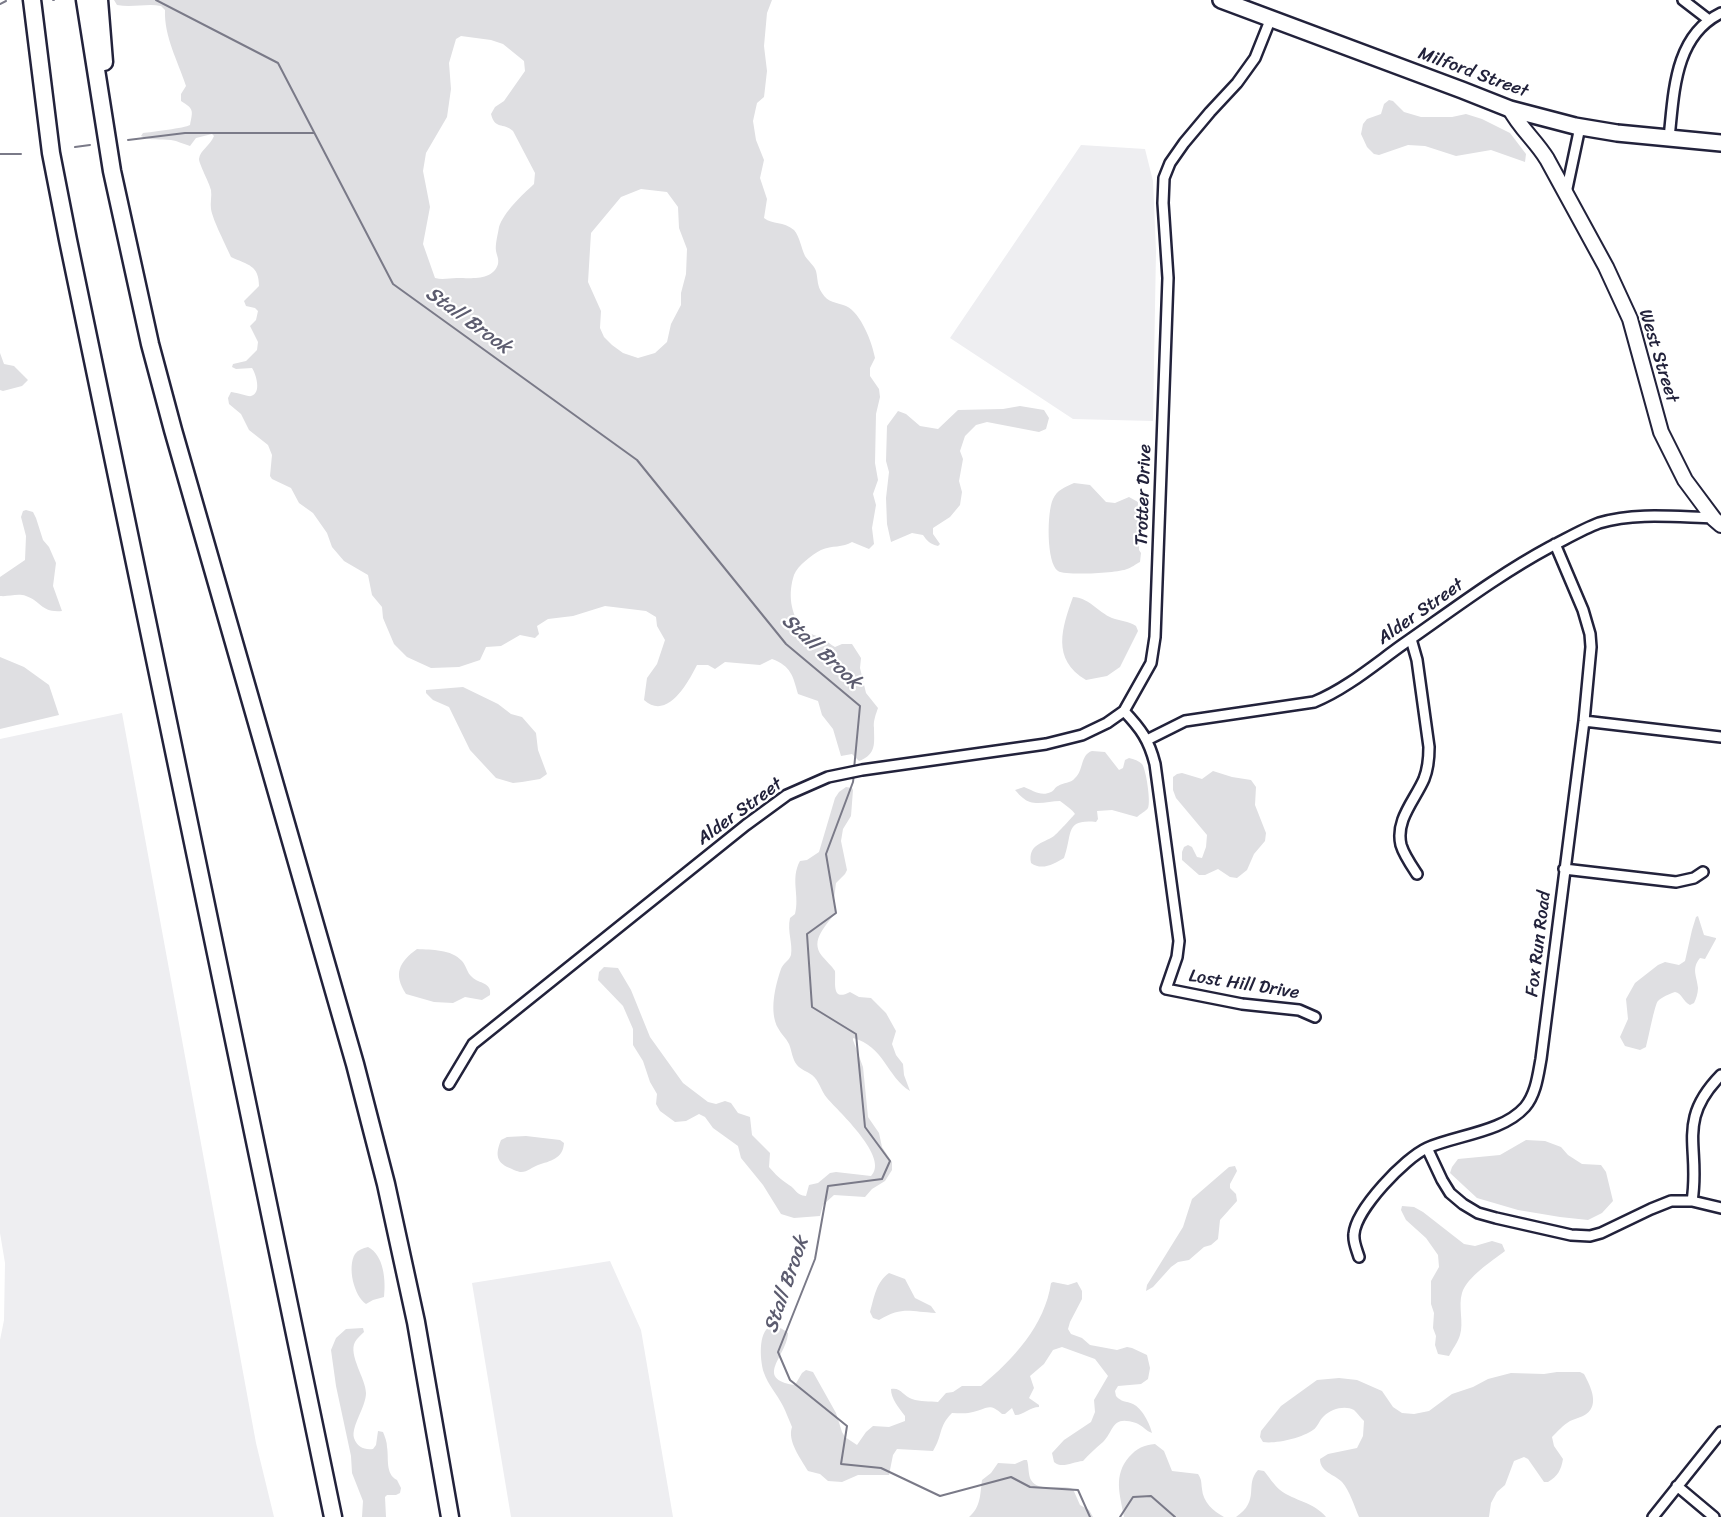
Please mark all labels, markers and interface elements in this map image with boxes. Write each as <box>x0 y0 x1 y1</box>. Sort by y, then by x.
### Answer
street label: Milford Street <box>1415 43 1531 103</box>
water label: Stall Brook <box>421 282 515 360</box>
street label: West Street <box>1634 307 1682 405</box>
street label: Trotter Drive <box>1131 444 1157 546</box>
street label: Alder Street <box>1374 574 1468 650</box>
water label: Stall Brook <box>776 609 866 695</box>
street label: Alder Street <box>693 774 787 850</box>
street label: Fox Run Road <box>1522 890 1556 998</box>
street label: Lost Hill Drive <box>1187 966 1301 1004</box>
water label: Stall Brook <box>759 1234 815 1336</box>

